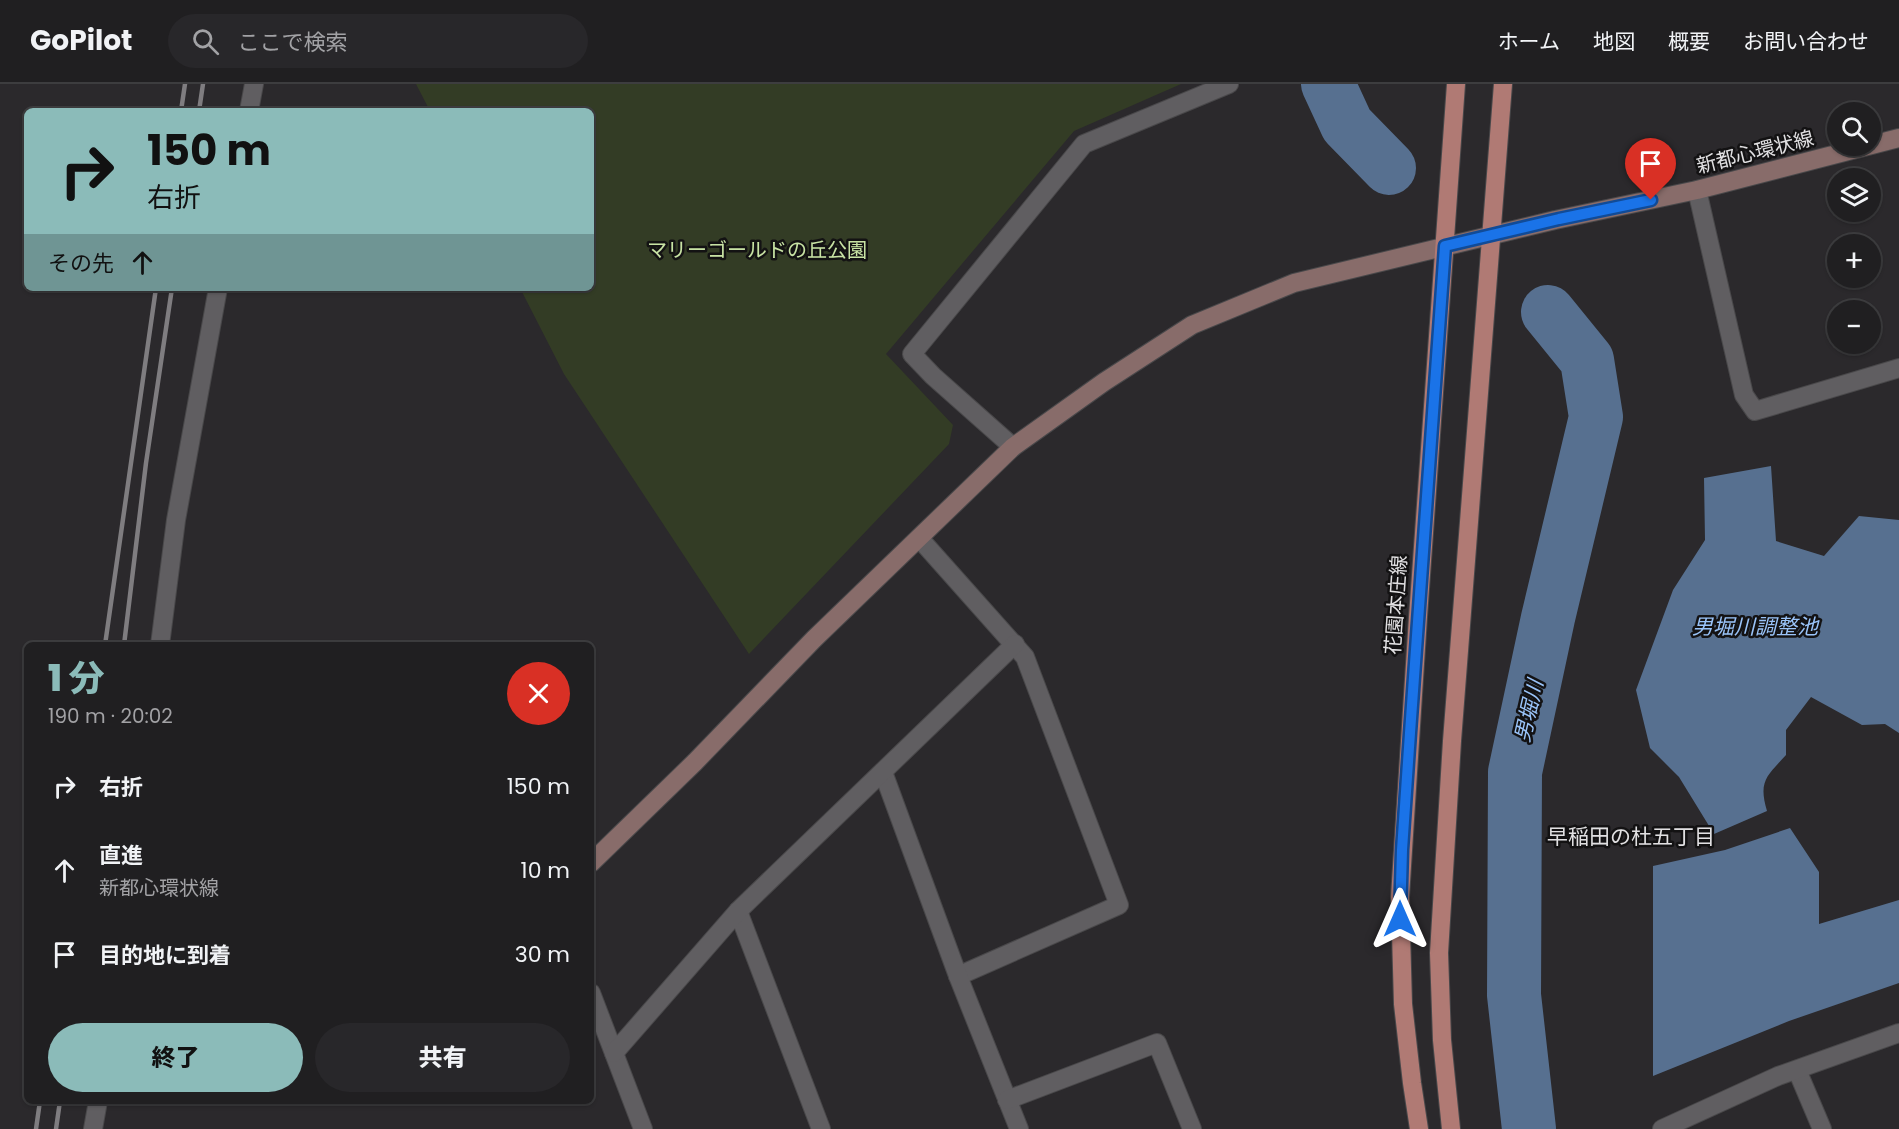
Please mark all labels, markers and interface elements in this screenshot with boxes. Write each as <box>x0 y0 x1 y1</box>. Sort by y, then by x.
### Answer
search box <box>168 14 588 68</box>
text: GoPilot <box>30 21 132 60</box>
icon: search <box>189 25 222 58</box>
text: ここで検索 <box>237 27 347 58</box>
text: ホーム <box>1498 27 1560 56</box>
text: 地図 <box>1593 27 1635 56</box>
text: 概要 <box>1668 27 1710 56</box>
text: お問い合わせ <box>1743 27 1869 56</box>
map controls <box>1827 102 1881 354</box>
button: search <box>1827 102 1881 156</box>
text: 150 m <box>147 121 271 180</box>
street label: 新都心環状線 <box>1693 124 1817 180</box>
icon: right <box>48 132 126 210</box>
pin <box>1625 138 1676 200</box>
icon: arrive <box>1634 147 1667 180</box>
button: layers <box>1827 168 1881 222</box>
text: 右折 <box>147 179 201 216</box>
button: + <box>1827 234 1881 288</box>
park label: マリーゴールドの丘公園 <box>647 236 867 264</box>
icon: ahead <box>126 246 159 279</box>
text: その先 <box>48 248 114 279</box>
button: − <box>1827 300 1881 354</box>
street label: 花園本庄線 <box>1379 554 1413 656</box>
water label: 男堀川調整池 <box>1692 612 1820 641</box>
text: 1 分 <box>48 653 105 704</box>
button: close <box>507 662 570 725</box>
water label: 男堀川 <box>1507 675 1550 745</box>
text: 190 m · 20:02 <box>48 702 173 730</box>
icon: right <box>48 770 81 803</box>
text: 150 m <box>507 771 570 802</box>
text: 右折 <box>99 772 143 803</box>
district label: 早稲田の杜五丁目 <box>1547 822 1715 851</box>
text: 直進 <box>99 840 143 871</box>
icon: ahead <box>48 854 81 887</box>
text: 10 m <box>521 855 570 886</box>
text: 新都心環状線 <box>99 874 219 902</box>
position arrow <box>1368 887 1432 951</box>
icon: arrive <box>48 938 81 971</box>
text: 30 m <box>515 939 570 970</box>
text: 目的地に到着 <box>99 940 231 971</box>
button: 終了 <box>48 1023 303 1092</box>
button: 共有 <box>315 1023 570 1092</box>

